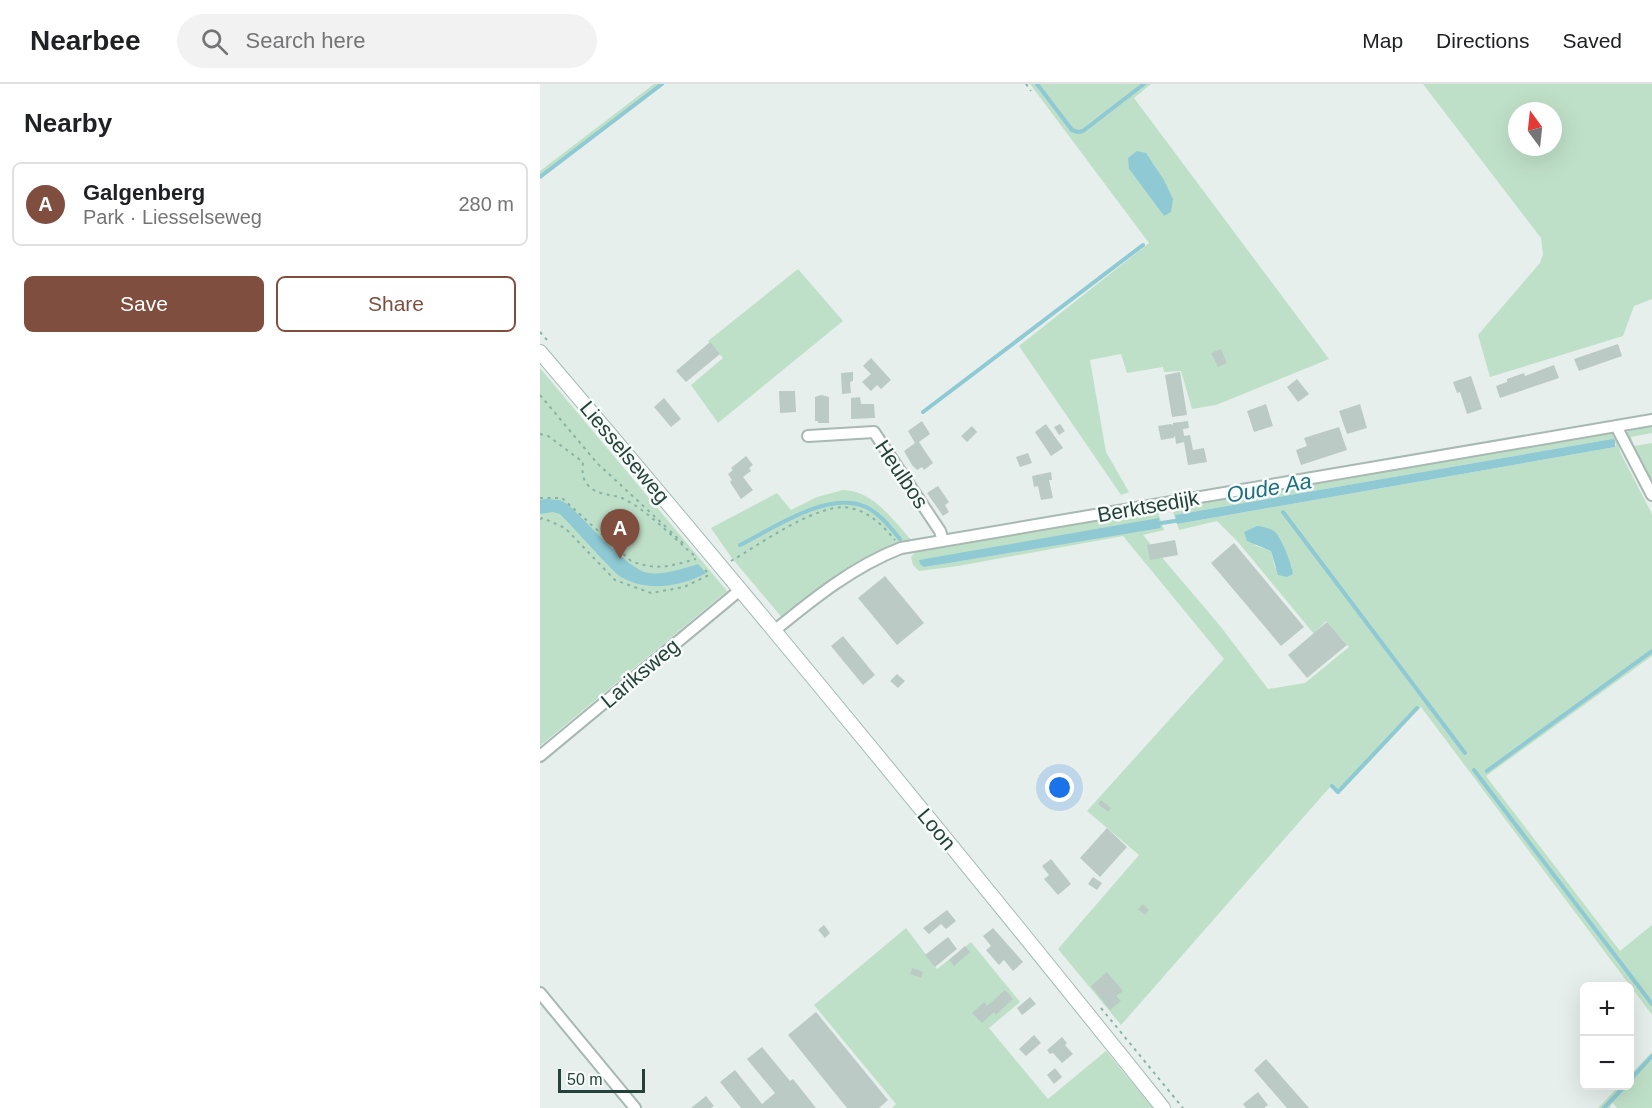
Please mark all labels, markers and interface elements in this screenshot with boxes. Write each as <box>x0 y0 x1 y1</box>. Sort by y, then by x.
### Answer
search box <box>177 14 597 68</box>
text: Nearbee <box>30 25 141 56</box>
icon: search <box>198 25 231 58</box>
text: Search here <box>246 28 365 53</box>
text: Map <box>1362 29 1403 52</box>
text: Directions <box>1436 29 1529 52</box>
text: Saved <box>1562 29 1622 52</box>
north arrow <box>1508 102 1562 156</box>
text: Nearby <box>24 108 112 138</box>
text: Galgenberg <box>83 180 205 205</box>
text: A <box>38 193 53 215</box>
text: 280 m <box>458 193 514 215</box>
text: Park · Liesselseweg <box>83 206 262 228</box>
button: Save <box>24 276 264 332</box>
button: Share <box>276 276 516 332</box>
street label: Liesselseweg <box>576 396 674 508</box>
street label: Heulbos <box>871 436 933 512</box>
water label: Oude Aa <box>1224 468 1314 508</box>
street label: Berktsedijk <box>1095 486 1201 526</box>
pin: A <box>600 510 640 559</box>
street label: Lariksweg <box>596 634 684 712</box>
your location <box>1045 773 1074 802</box>
street label: Loon <box>913 804 961 854</box>
map controls <box>1580 982 1634 1090</box>
button: + <box>1580 982 1634 1036</box>
button: − <box>1580 1036 1634 1090</box>
scale bar <box>558 1066 645 1094</box>
text: 50 m <box>567 1071 603 1088</box>

